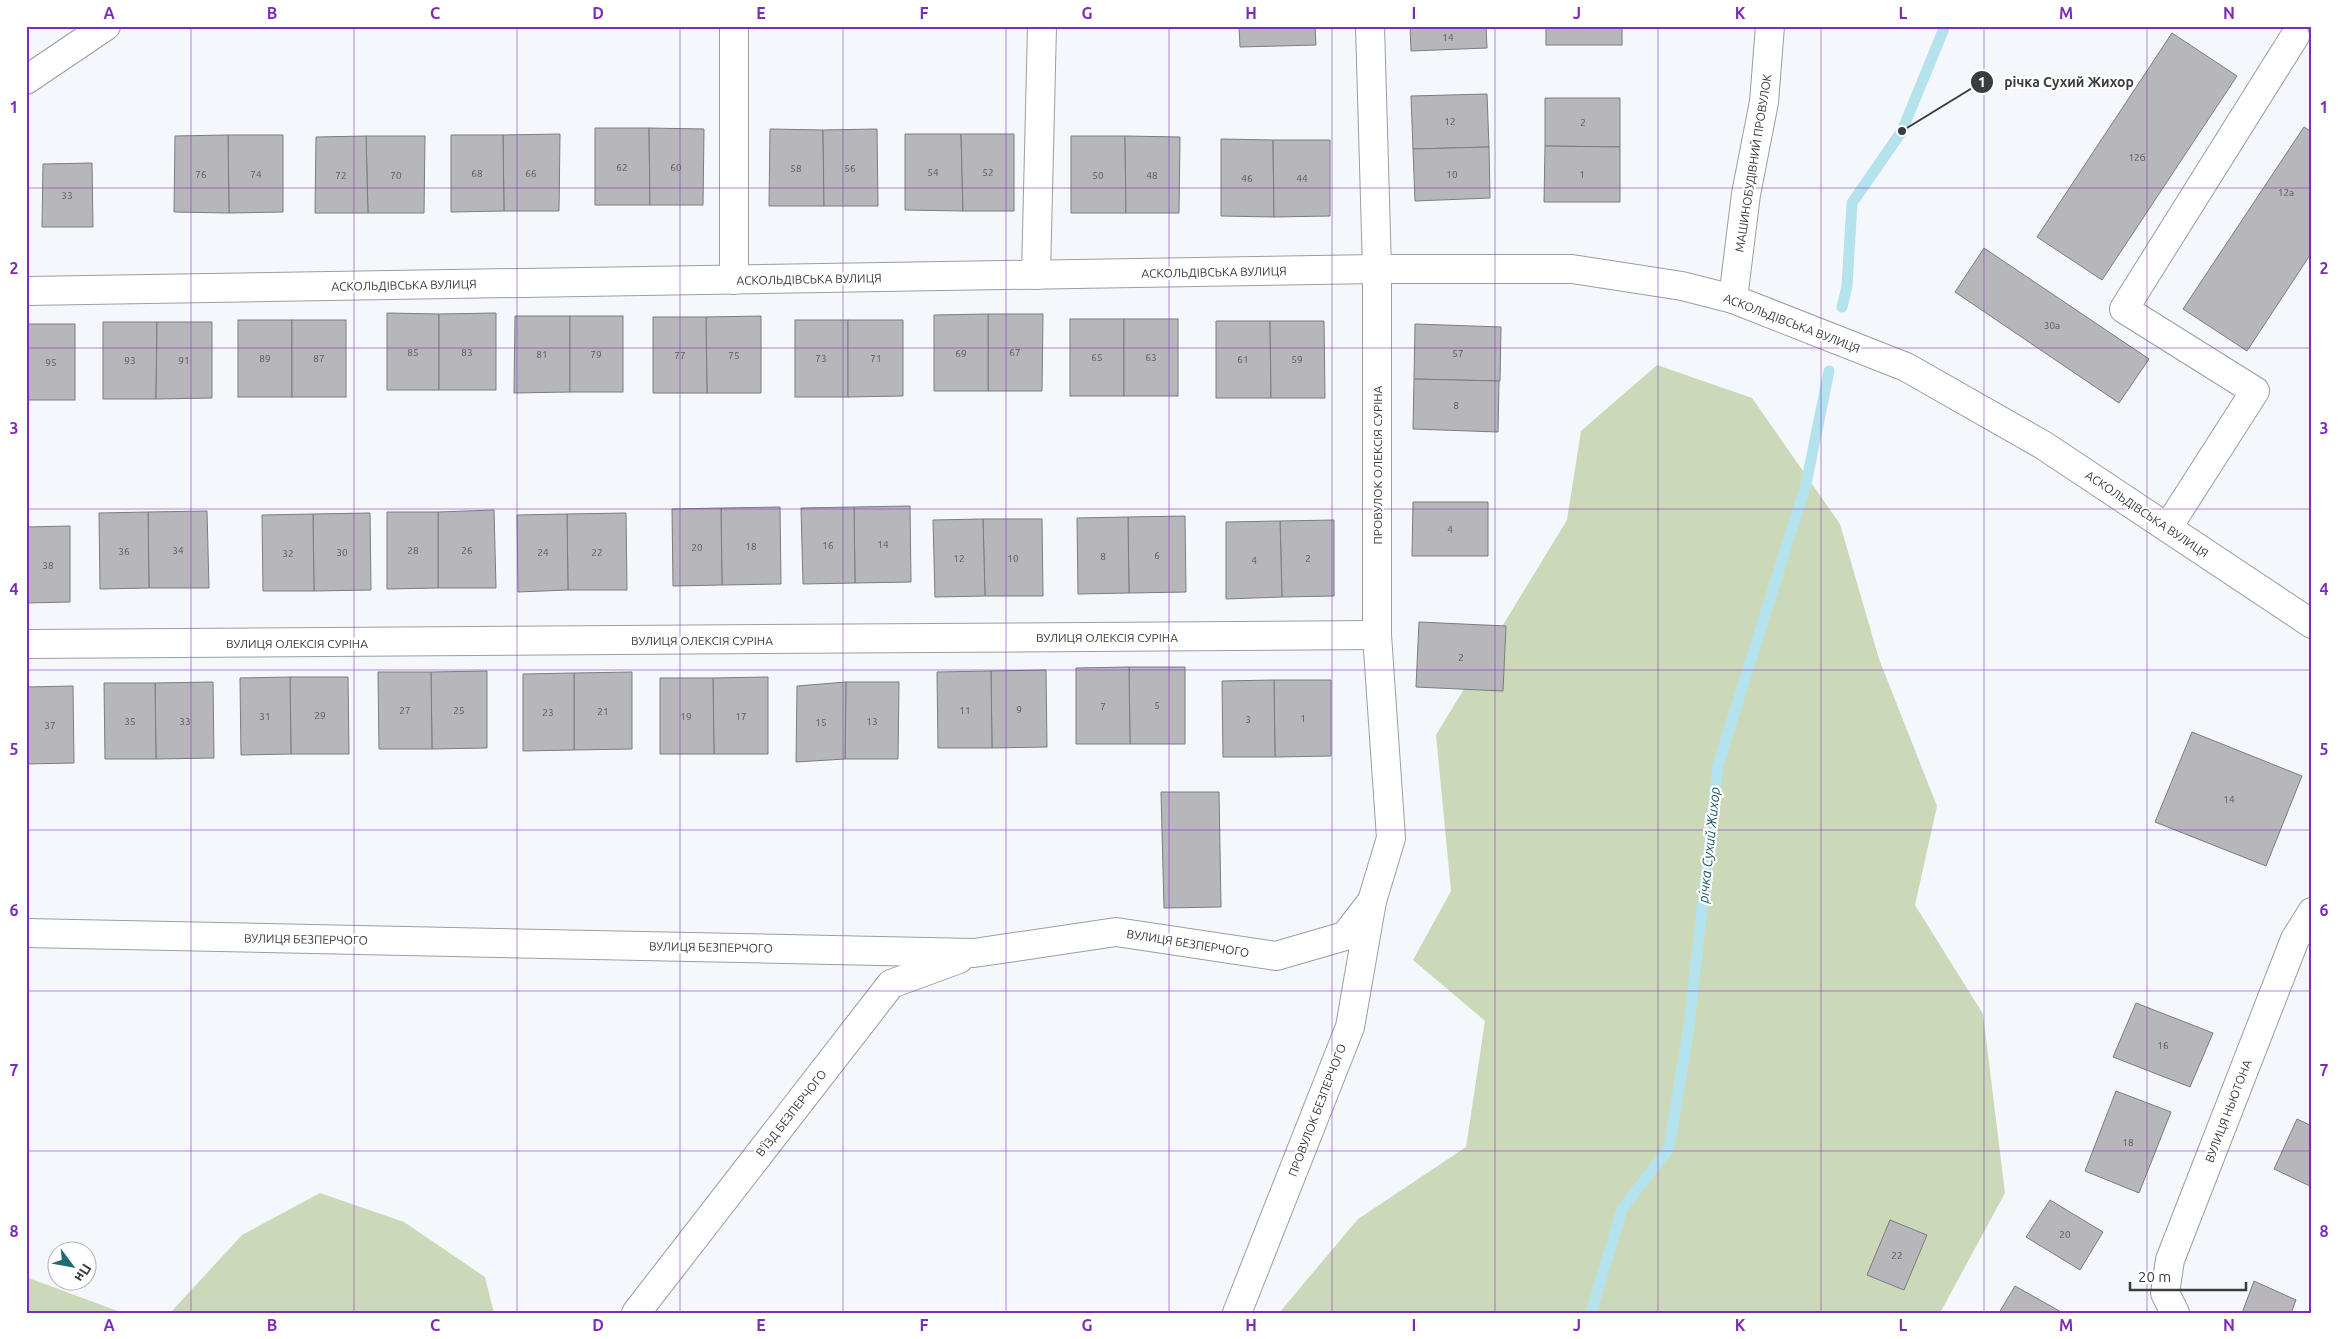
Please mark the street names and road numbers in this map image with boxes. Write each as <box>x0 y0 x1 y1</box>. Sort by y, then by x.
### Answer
street label: МАШИНОБУДІВНИЙ ПРОВУЛОК <box>1732 72 1774 253</box>
street label: АСКОЛЬДІВСЬКА ВУЛИЦЯ <box>1141 264 1287 280</box>
street label: АСКОЛЬДІВСЬКА ВУЛИЦЯ <box>736 271 882 287</box>
street label: АСКОЛЬДІВСЬКА ВУЛИЦЯ <box>331 277 477 293</box>
street label: АСКОЛЬДІВСЬКА ВУЛИЦЯ <box>1722 291 1862 355</box>
street label: ПРОВУЛОК ОЛЕКСІЯ СУРІНА <box>1371 385 1384 544</box>
street label: АСКОЛЬДІВСЬКА ВУЛИЦЯ <box>2083 468 2211 560</box>
street label: ВУЛИЦЯ ОЛЕКСІЯ СУРІНА <box>1036 631 1178 644</box>
street label: ВУЛИЦЯ ОЛЕКСІЯ СУРІНА <box>631 634 773 647</box>
street label: ВУЛИЦЯ ОЛЕКСІЯ СУРІНА <box>226 637 368 650</box>
street label: ВУЛИЦЯ БЕЗПЕРЧОГО <box>1126 927 1250 959</box>
street label: ВУЛИЦЯ БЕЗПЕРЧОГО <box>244 931 368 947</box>
street label: ВУЛИЦЯ БЕЗПЕРЧОГО <box>649 939 773 955</box>
street label: ПРОВУЛОК БЕЗПЕРЧОГО <box>1286 1042 1348 1178</box>
street label: ВУЛИЦЯ НЬЮТОНА <box>2202 1058 2254 1164</box>
street label: В'ЇЗД БЕЗПЕРЧОГО <box>753 1067 829 1159</box>

